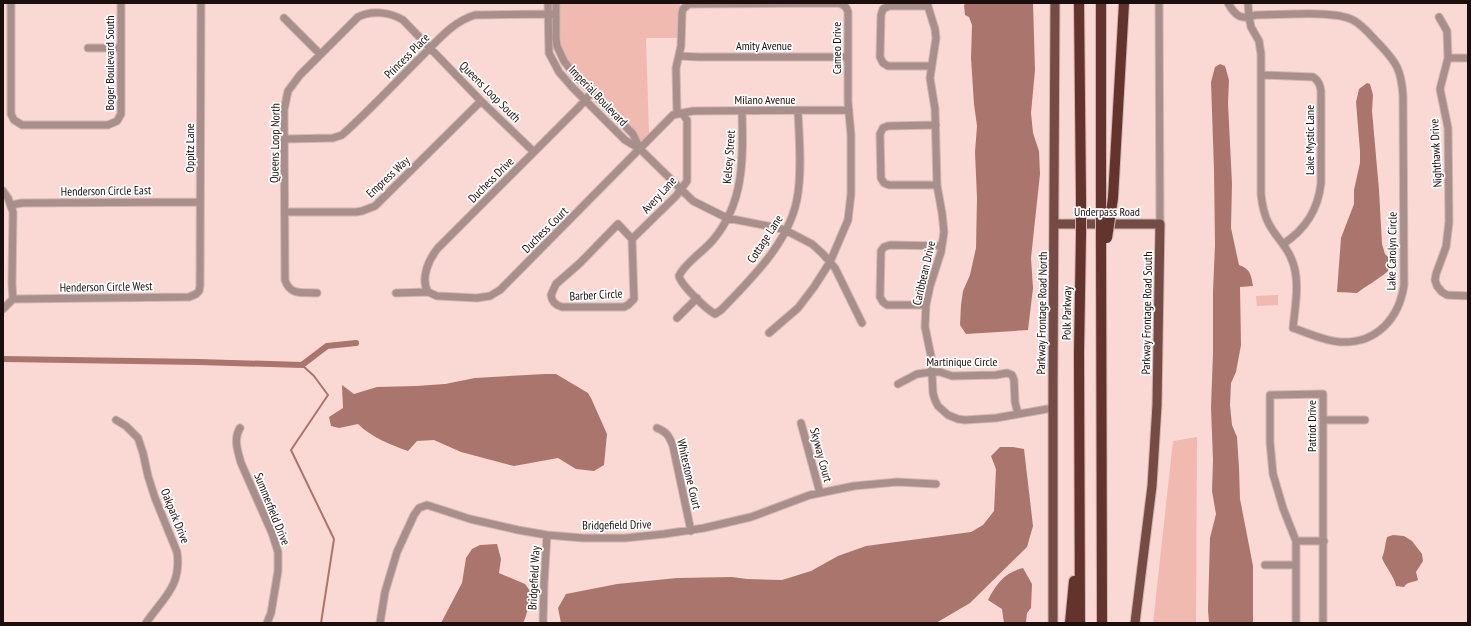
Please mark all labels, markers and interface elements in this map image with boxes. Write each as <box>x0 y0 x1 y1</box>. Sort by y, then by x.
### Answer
street label: Boger Boulevard South <box>102 16 117 111</box>
street label: Cameo Drive <box>829 22 844 74</box>
street label: Princess Place <box>381 30 432 81</box>
street label: Amity Avenue <box>736 38 792 53</box>
street label: Queens Loop South <box>457 58 524 125</box>
street label: Imperial Boulevard <box>566 62 631 129</box>
street label: Milano Avenue <box>735 92 795 107</box>
street label: Queens Loop North <box>266 103 283 183</box>
street label: Lake Mystic Lane <box>1302 105 1317 175</box>
street label: Nighthawk Drive <box>1426 118 1445 188</box>
street label: Oppitz Lane <box>182 123 197 173</box>
street label: Kelsey Street <box>719 129 738 184</box>
street label: Empress Way <box>363 152 413 200</box>
street label: Duchess Drive <box>465 154 517 206</box>
street label: Avery Lane <box>638 173 679 216</box>
street label: Henderson Circle East <box>61 182 152 199</box>
street label: Duchess Court <box>518 203 571 256</box>
street label: Underpass Road <box>1074 204 1140 219</box>
street label: Lake Carolyn Circle <box>1383 211 1400 291</box>
street label: Cottage Lane <box>744 212 786 266</box>
street label: Caribbean Drive <box>909 239 938 307</box>
street label: Parkway Frontage Road South <box>1138 251 1155 375</box>
street label: Parkway Frontage Road North <box>1033 252 1050 374</box>
street label: Henderson Circle West <box>59 278 153 295</box>
street label: Polk Parkway <box>1059 285 1074 340</box>
street label: Barber Circle <box>569 286 623 303</box>
street label: Martinique Circle <box>926 354 998 369</box>
street label: Patriot Drive <box>1304 400 1319 452</box>
street label: Skyway Court <box>807 426 836 484</box>
street label: Whitestone Court <box>674 437 705 511</box>
street label: Summerfield Drive <box>251 470 294 547</box>
street label: Oakpark Drive <box>158 486 193 546</box>
street label: Bridgefield Drive <box>582 516 652 533</box>
street label: Bridgefield Way <box>524 545 543 611</box>

